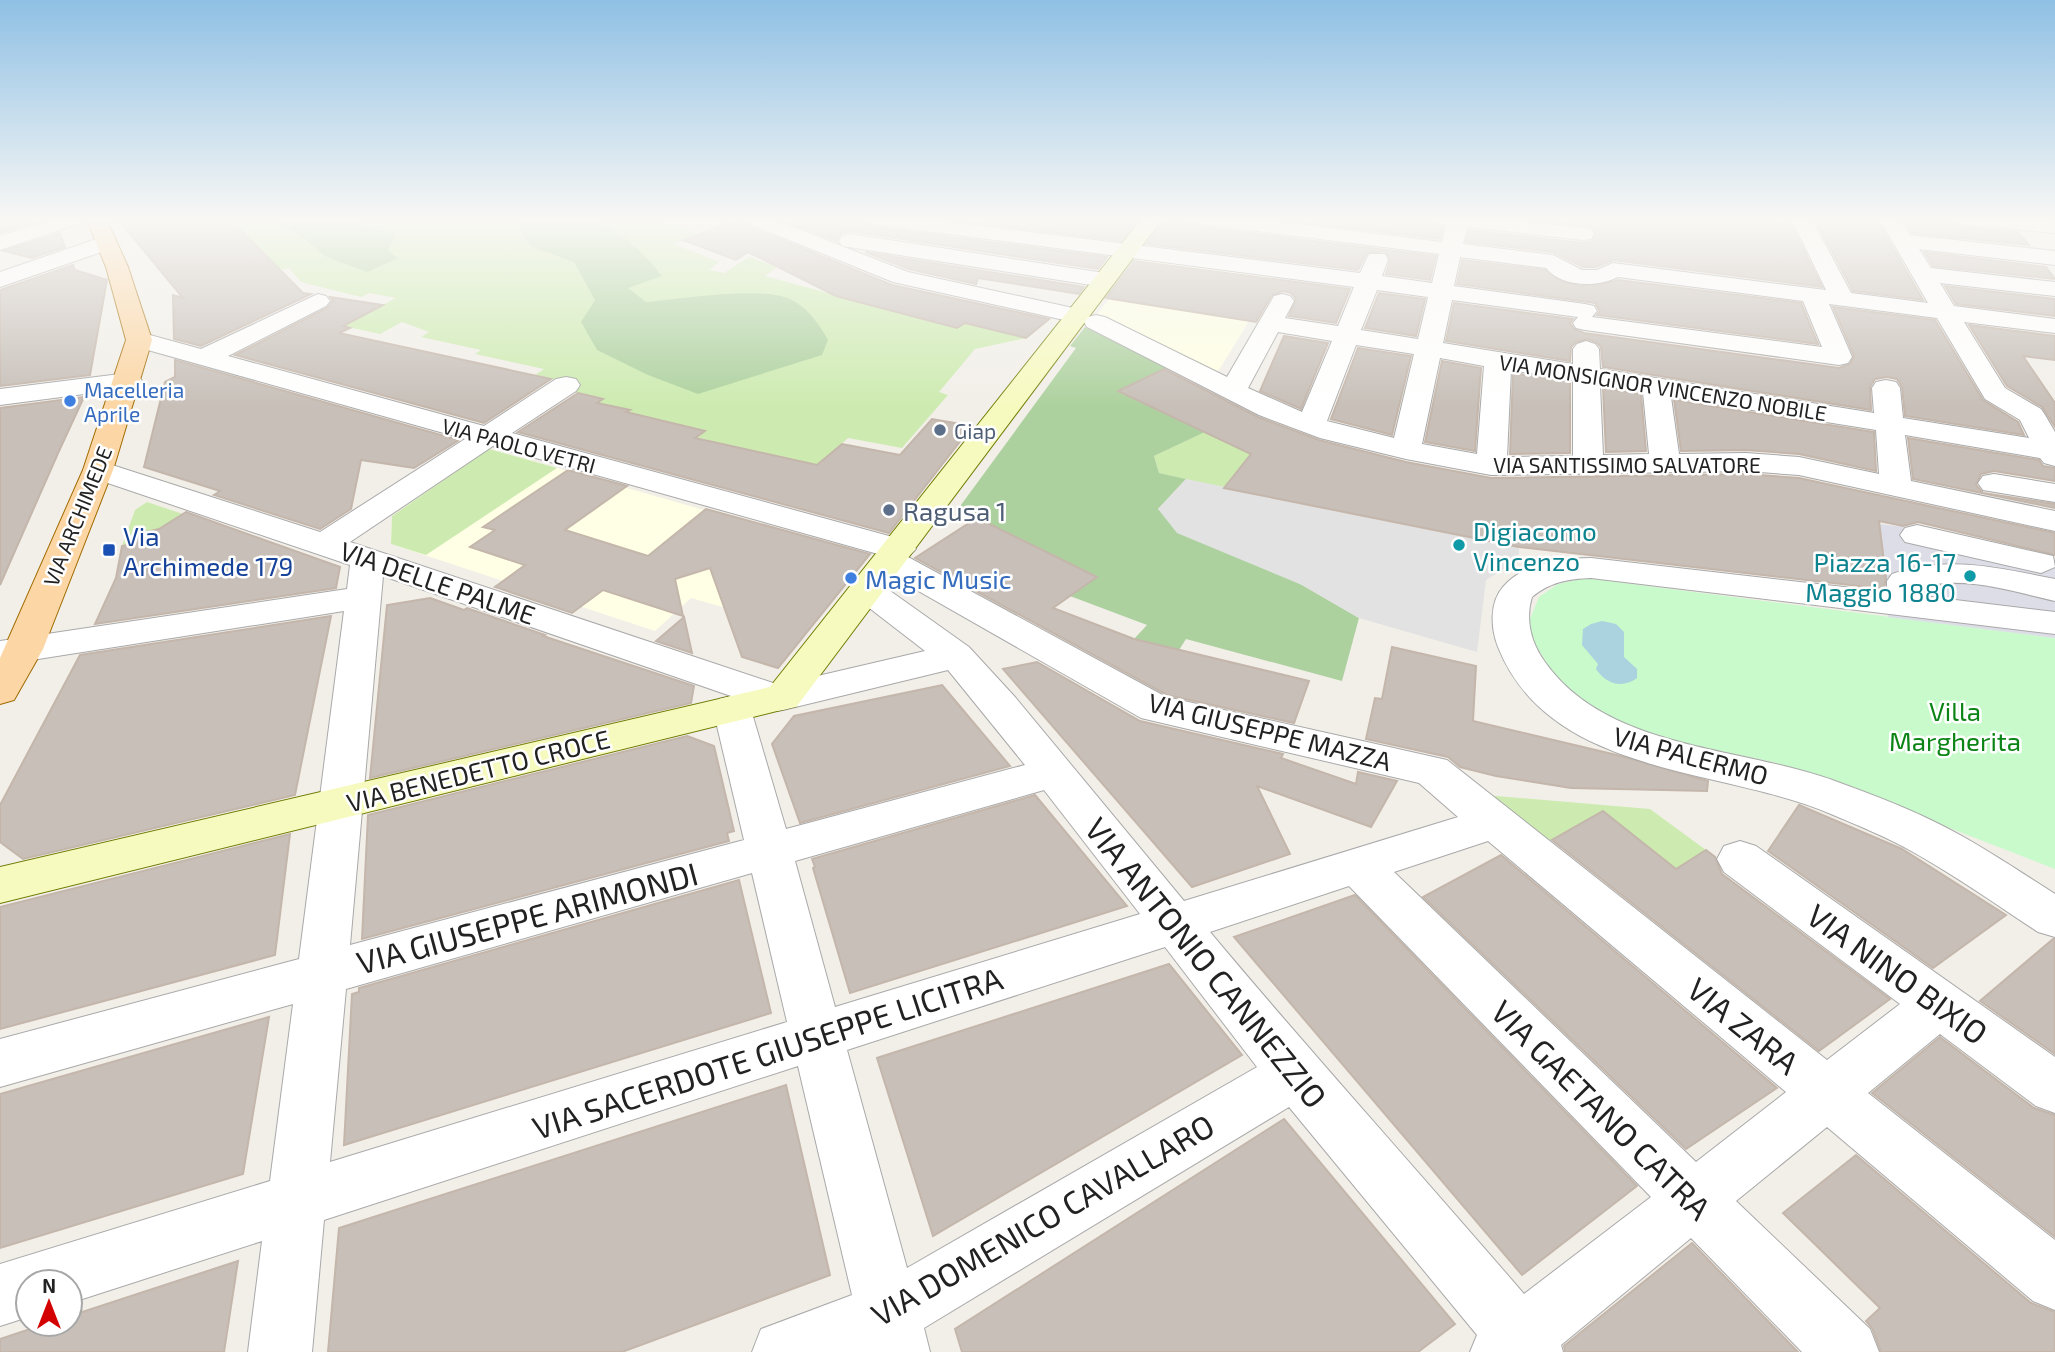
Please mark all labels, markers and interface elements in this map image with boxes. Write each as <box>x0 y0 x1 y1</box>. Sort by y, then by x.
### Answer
street label: VIA MONSIGNOR VINCENZO NOBILE <box>1497 349 1829 425</box>
place label: Macelleria Aprile <box>84 377 184 426</box>
marker: Macelleria Aprile <box>62 393 78 409</box>
street label: VIA PAOLO VETRI <box>439 412 599 478</box>
place label: Giap <box>954 418 996 443</box>
marker: Giap <box>932 422 948 438</box>
street label: VIA ARCHIMEDE <box>38 442 116 590</box>
street label: VIA SANTISSIMO SALVATORE <box>1493 452 1761 477</box>
place label: Ragusa 1 <box>903 495 1006 526</box>
marker: Ragusa 1 <box>881 502 897 518</box>
place label: Digiacomo Vincenzo <box>1473 515 1597 576</box>
place label: Via Archimede 179 <box>123 520 293 581</box>
street label: VIA DELLE PALME <box>336 534 540 630</box>
marker: Digiacomo Vincenzo <box>1451 537 1467 553</box>
marker: Via Archimede 179 <box>101 542 117 558</box>
place label: Piazza 16-17 Maggio 1880 <box>1805 546 1956 607</box>
place label: Magic Music <box>865 563 1012 594</box>
marker: Piazza 16-17 Maggio 1880 <box>1962 568 1978 584</box>
marker: Magic Music <box>843 570 859 586</box>
street label: VIA GIUSEPPE MAZZA <box>1145 686 1395 776</box>
park label: Villa Margherita <box>1889 695 2021 756</box>
street label: VIA PALERMO <box>1610 719 1772 791</box>
street label: VIA BENEDETTO CROCE <box>343 722 613 818</box>
street label: VIA ANTONIO CANNEZZIO <box>1078 809 1336 1115</box>
street label: VIA GIUSEPPE ARIMONDI <box>352 853 702 981</box>
street label: VIA NINO BIXIO <box>1800 895 1996 1051</box>
street label: VIA SACERDOTE GIUSEPPE LICITRA <box>527 958 1007 1146</box>
street label: VIA ZARA <box>1681 969 1807 1081</box>
street label: VIA GAETANO CATRA <box>1485 992 1720 1227</box>
street label: VIA DOMENICO CAVALLARO <box>864 1105 1220 1333</box>
north arrow <box>14 1268 84 1338</box>
text: N <box>42 1274 56 1297</box>

